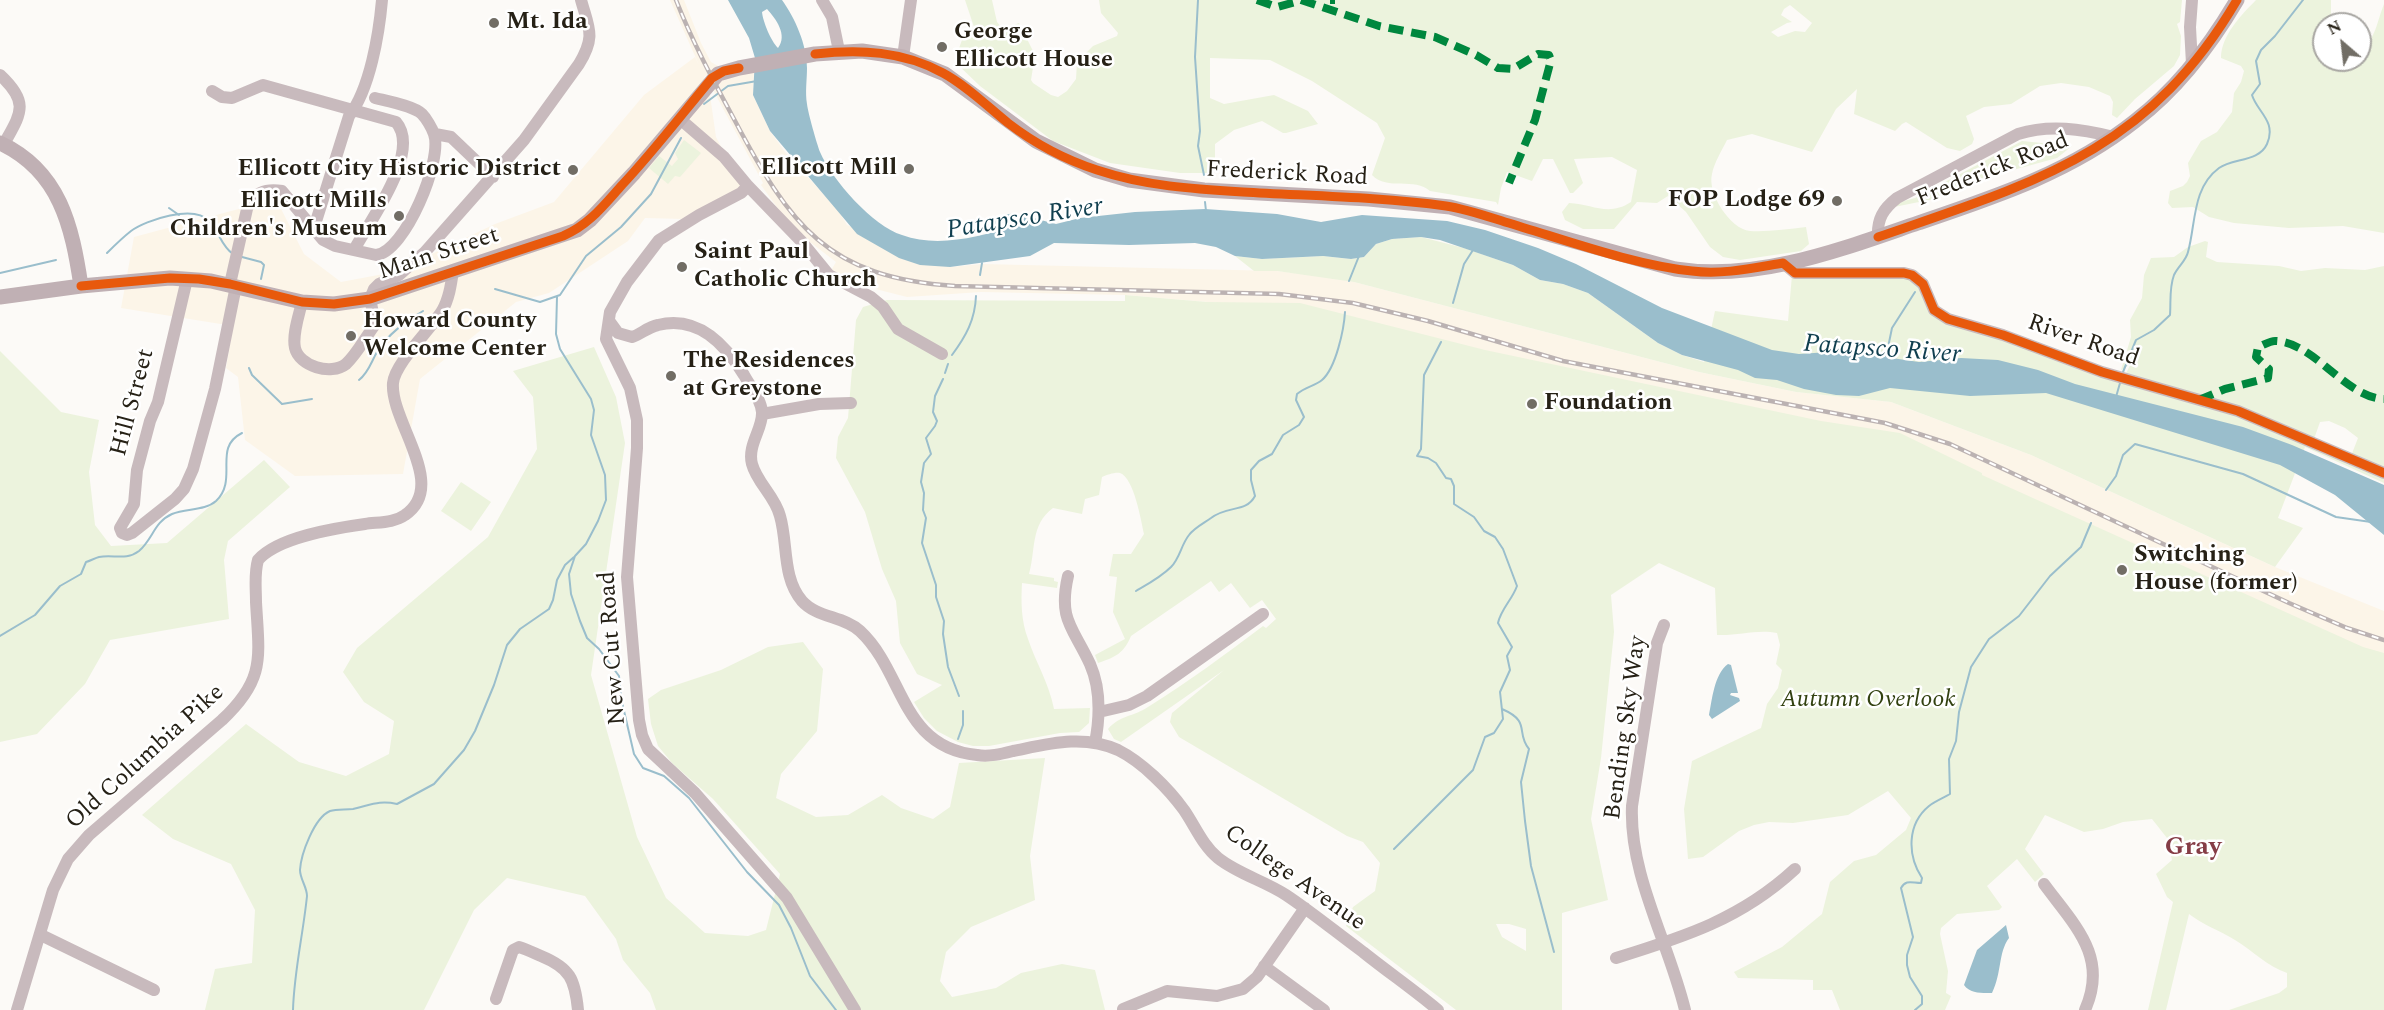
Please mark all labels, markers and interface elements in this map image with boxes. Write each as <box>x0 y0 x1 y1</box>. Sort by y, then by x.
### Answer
place label: Mt. Ida <box>506 9 588 37</box>
north arrow <box>2312 12 2372 72</box>
text: N <box>2323 14 2346 42</box>
marker: Mt. Ida <box>487 16 501 30</box>
place label: George Ellicott House <box>954 19 1113 75</box>
marker: George Ellicott House <box>935 40 949 54</box>
street label: Frederick Road <box>1912 127 2074 215</box>
place label: Ellicott Mill <box>760 155 897 183</box>
place label: Ellicott City Historic District <box>238 156 561 184</box>
street label: Frederick Road <box>1205 156 1369 194</box>
marker: Ellicott Mill <box>902 162 916 176</box>
marker: Ellicott City Historic District <box>566 163 580 177</box>
place label: FOP Lodge 69 <box>1668 187 1825 215</box>
place label: Ellicott Mills Children's Museum <box>170 188 387 244</box>
water label: Patapsco River <box>945 192 1105 248</box>
marker: FOP Lodge 69 <box>1830 194 1844 208</box>
marker: Ellicott Mills Children's Museum <box>392 209 406 223</box>
street label: Main Street <box>375 222 503 288</box>
place label: Saint Paul Catholic Church <box>694 239 877 295</box>
marker: Saint Paul Catholic Church <box>675 260 689 274</box>
place label: Howard County Welcome Center <box>363 308 546 364</box>
street label: River Road <box>2023 309 2143 375</box>
marker: Howard County Welcome Center <box>344 329 358 343</box>
water label: Patapsco River <box>1802 330 1962 372</box>
street label: Hill Street <box>106 346 162 460</box>
place label: The Residences at Greystone <box>683 348 855 404</box>
marker: The Residences at Greystone <box>664 369 678 383</box>
place label: Foundation <box>1544 390 1672 418</box>
marker: Foundation <box>1525 397 1539 411</box>
place label: Switching House (former) <box>2134 542 2298 598</box>
marker: Switching House (former) <box>2115 563 2129 577</box>
street label: New Cut Road <box>594 570 634 726</box>
street label: Bending Sky Way <box>1600 634 1654 822</box>
street label: Old Columbia Pike <box>61 679 231 837</box>
park label: Autumn Overlook <box>1780 687 1956 715</box>
street label: College Avenue <box>1218 820 1370 938</box>
district label: Gray <box>2165 833 2221 865</box>

